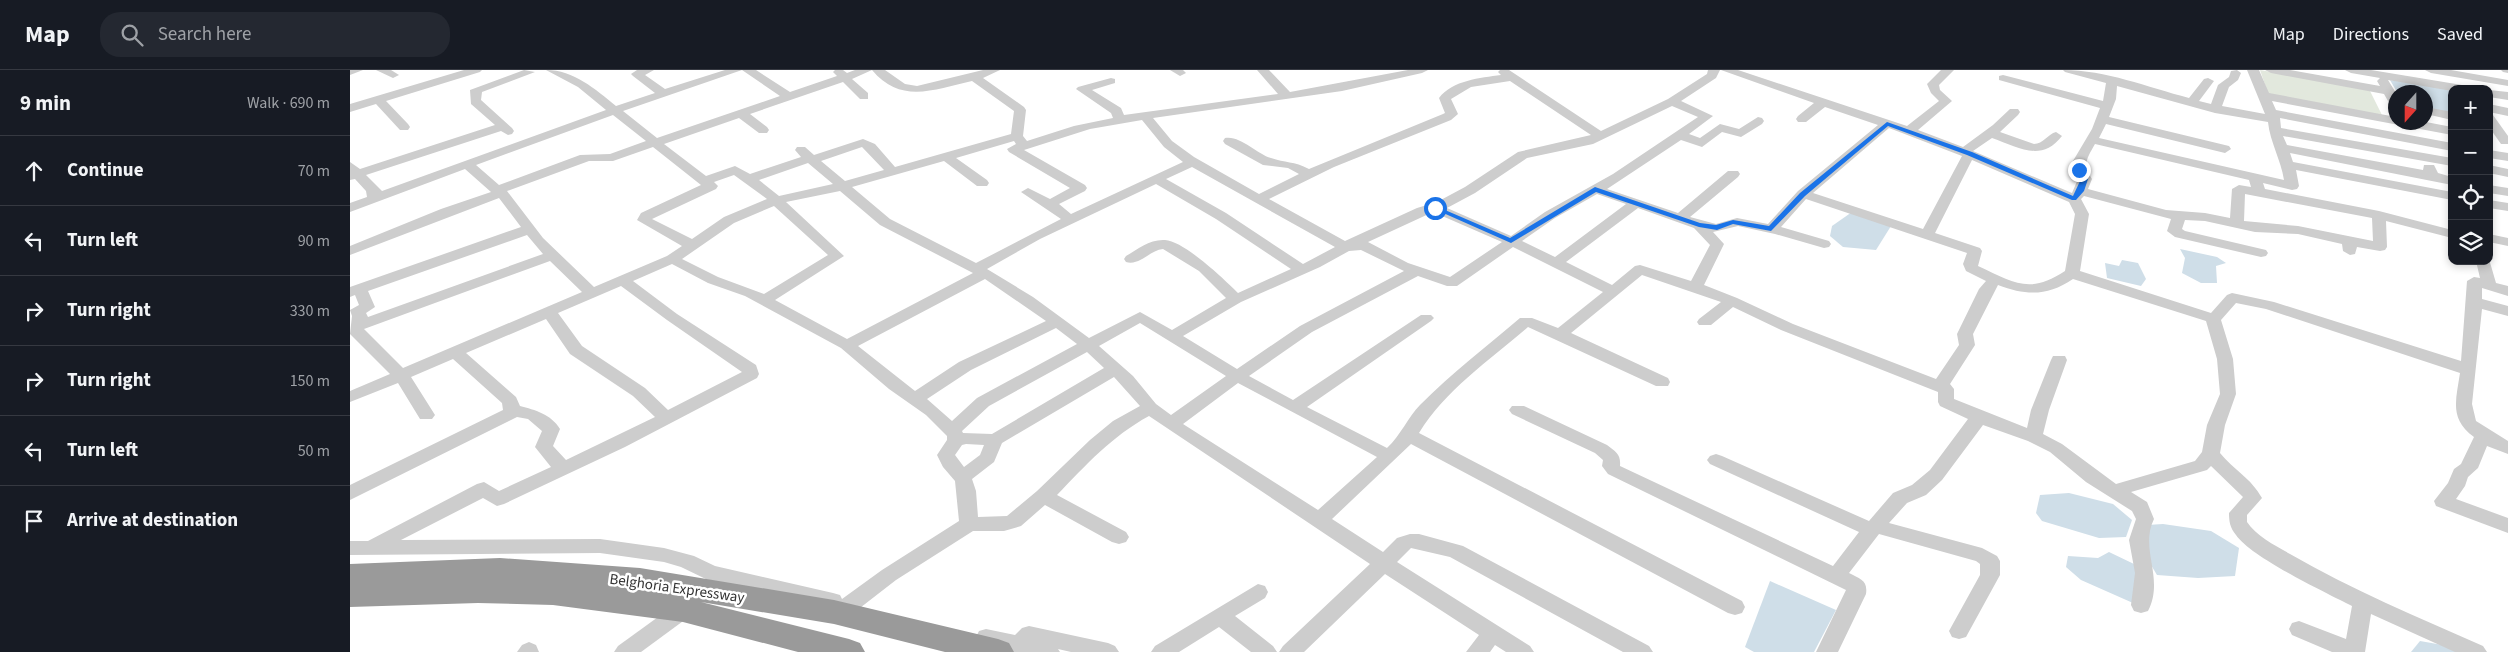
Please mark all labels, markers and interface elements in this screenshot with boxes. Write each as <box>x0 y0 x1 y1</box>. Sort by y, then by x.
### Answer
search box <box>100 12 450 57</box>
text: Map <box>25 17 70 52</box>
icon: search <box>118 21 146 49</box>
text: Search here <box>158 21 251 48</box>
text: Map <box>2273 22 2305 47</box>
text: Directions <box>2333 22 2409 47</box>
text: Saved <box>2437 22 2483 47</box>
north arrow <box>2388 85 2433 130</box>
map controls <box>2448 85 2493 265</box>
button: + <box>2448 85 2493 130</box>
text: 9 min <box>20 88 71 118</box>
text: Walk · 690 m <box>247 92 330 114</box>
button: − <box>2448 130 2493 175</box>
icon: ahead <box>20 157 48 185</box>
text: Continue <box>67 157 144 184</box>
route end <box>2068 159 2091 182</box>
text: 70 m <box>298 160 330 182</box>
button: locate <box>2448 175 2493 220</box>
route start <box>1424 197 1447 220</box>
button: layers <box>2448 220 2493 265</box>
icon: left <box>20 227 48 255</box>
text: Turn left <box>67 227 138 254</box>
text: 90 m <box>298 230 330 252</box>
icon: right <box>20 297 48 325</box>
text: Turn right <box>67 297 151 324</box>
text: 330 m <box>290 300 330 322</box>
icon: right <box>20 367 48 395</box>
text: Turn right <box>67 367 151 394</box>
text: 150 m <box>290 370 330 392</box>
icon: left <box>20 437 48 465</box>
text: Turn left <box>67 437 138 464</box>
text: 50 m <box>298 440 330 462</box>
icon: arrive <box>20 507 48 535</box>
text: Arrive at destination <box>67 507 238 534</box>
street label: Belghoria Expressway <box>608 569 746 608</box>

